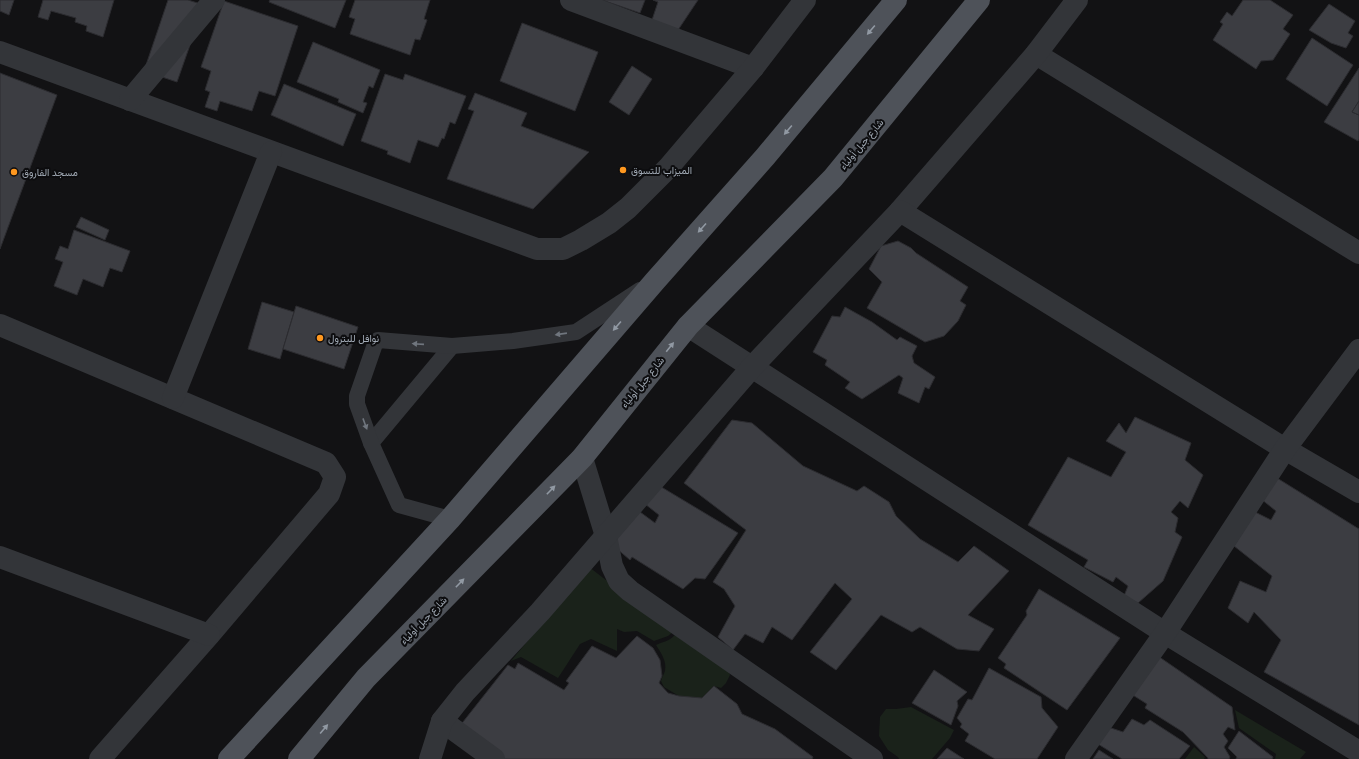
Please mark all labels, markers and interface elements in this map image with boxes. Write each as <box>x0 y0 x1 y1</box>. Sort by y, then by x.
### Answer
one-way arrow <box>866 25 875 35</box>
street label: شارع جبل أولياء <box>836 116 886 172</box>
one-way arrow <box>783 125 792 135</box>
place label: الميزاب للتسوق <box>631 164 692 177</box>
marker: الميزاب للتسوق <box>618 165 628 175</box>
place label: مسجد الفاروق <box>22 166 78 179</box>
marker: مسجد الفاروق <box>9 167 19 177</box>
one-way arrow <box>698 223 707 233</box>
one-way arrow <box>612 320 621 331</box>
one-way arrow <box>555 331 567 337</box>
place label: نوافل للبترول <box>328 332 379 345</box>
marker: نوافل للبترول <box>315 333 325 343</box>
one-way arrow <box>412 340 424 347</box>
one-way arrow <box>666 342 675 353</box>
street label: شارع جبل أولياء <box>618 354 667 411</box>
one-way arrow <box>362 419 368 431</box>
one-way arrow <box>546 485 556 495</box>
one-way arrow <box>455 578 465 588</box>
street label: شارع جبل أولياء <box>397 593 450 647</box>
one-way arrow <box>319 724 328 734</box>

